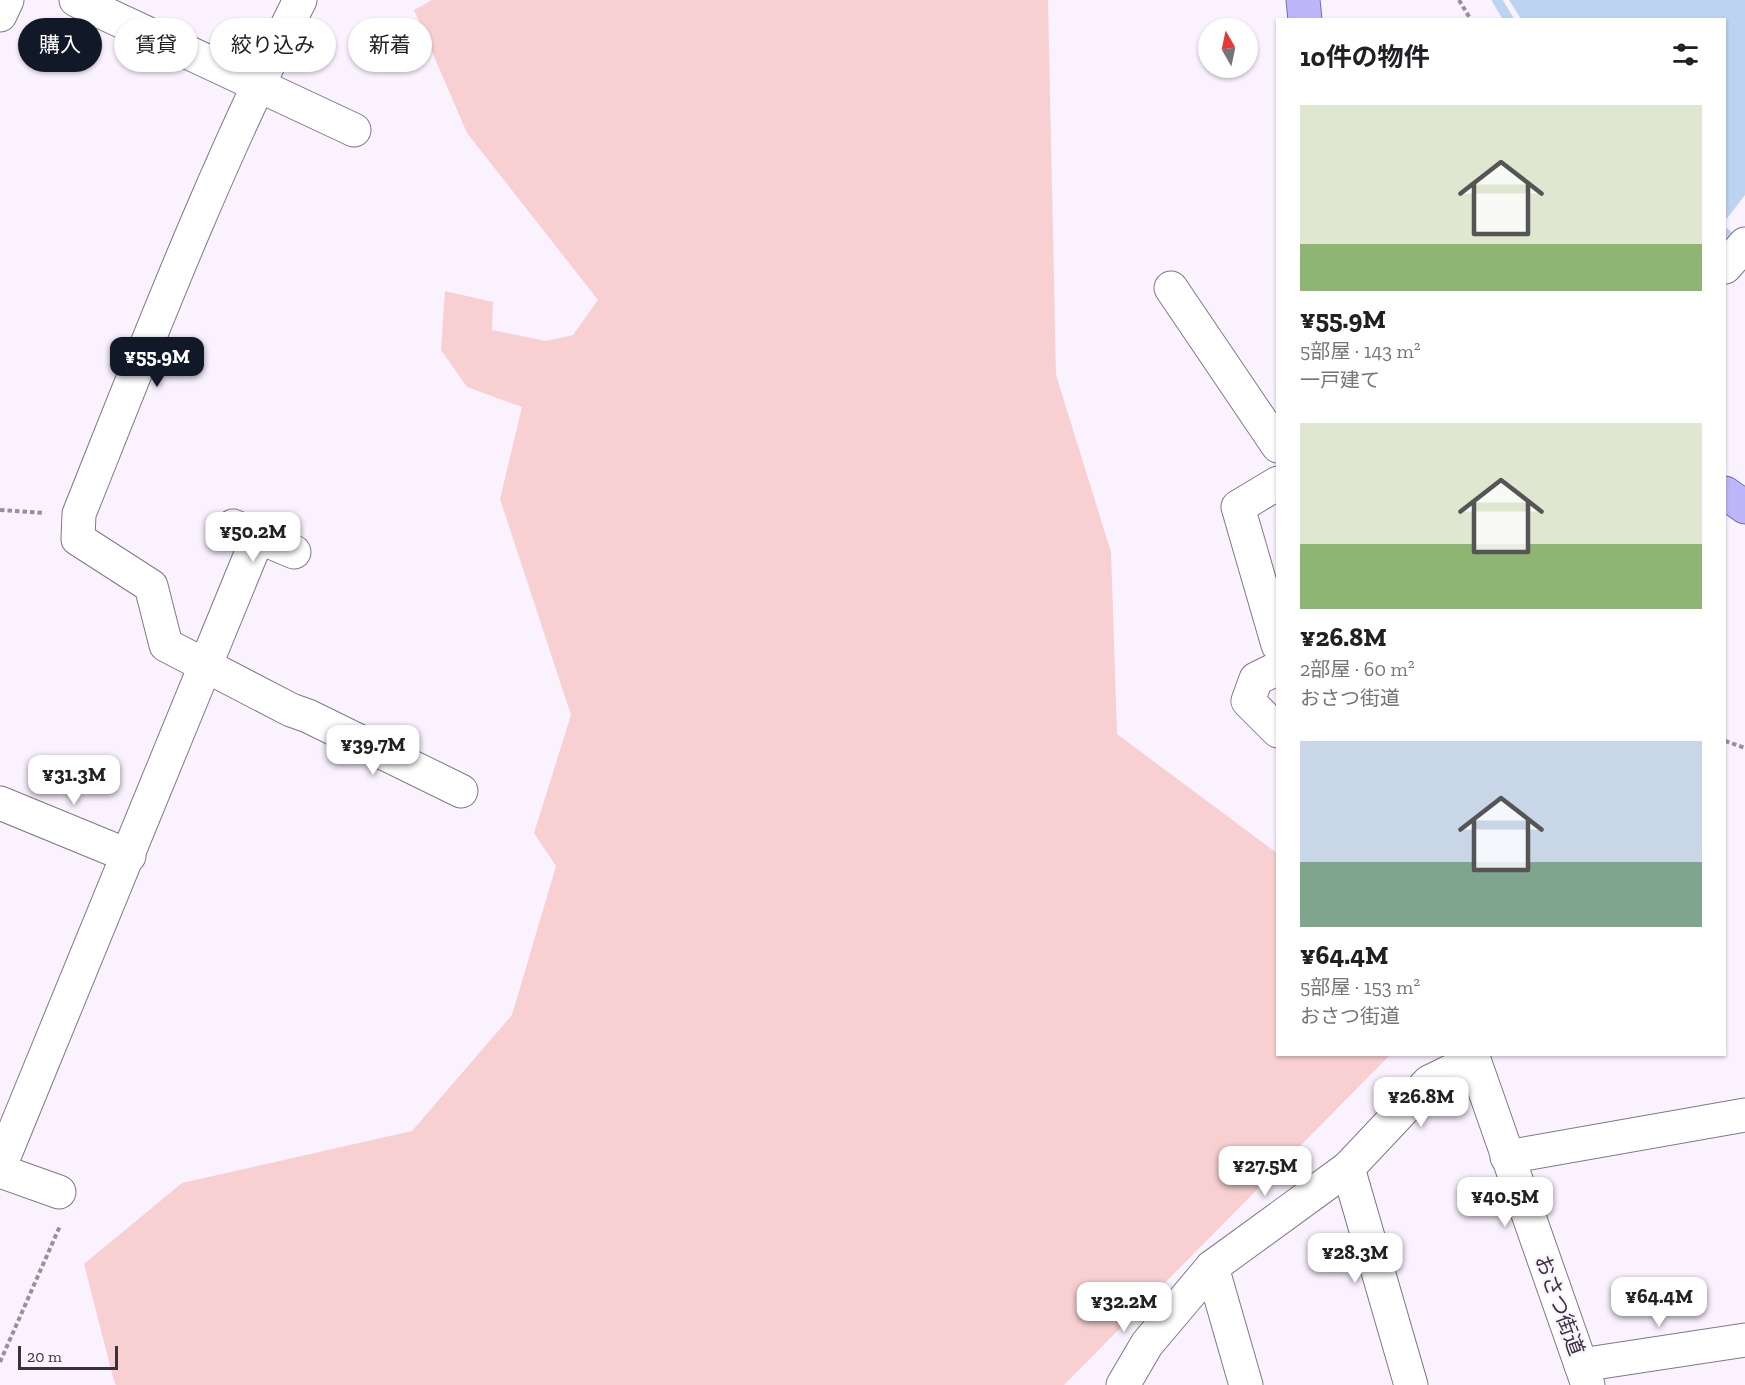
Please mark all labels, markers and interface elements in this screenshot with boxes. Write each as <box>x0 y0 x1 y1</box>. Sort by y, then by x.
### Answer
chip: 購入 <box>18 18 102 72</box>
chip: 賃貸 <box>114 18 198 72</box>
chip: 絞り込み <box>210 18 336 72</box>
chip: 新着 <box>348 18 432 72</box>
north arrow <box>1198 18 1258 78</box>
map controls <box>1198 18 1258 78</box>
icon: filters <box>1669 38 1702 71</box>
text: 10件の物件 <box>1300 41 1429 73</box>
icon: home <box>1447 144 1555 252</box>
text: ¥55.9M <box>1300 303 1386 335</box>
pin: ¥55.9M <box>108 337 206 388</box>
text: 5部屋 · 143 m² <box>1300 339 1421 363</box>
text: ¥55.9M <box>124 344 190 368</box>
text: 一戸建て <box>1300 368 1380 392</box>
icon: home <box>1447 462 1555 570</box>
pin: ¥50.2M <box>204 512 302 563</box>
text: ¥50.2M <box>219 519 287 543</box>
text: ¥26.8M <box>1300 621 1387 653</box>
text: 2部屋 · 60 m² <box>1300 657 1415 681</box>
text: おさつ街道 <box>1300 686 1400 710</box>
pin: ¥39.7M <box>324 725 422 776</box>
text: ¥39.7M <box>340 732 406 756</box>
pin: ¥31.3M <box>25 755 123 806</box>
text: ¥31.3M <box>42 762 106 786</box>
icon: home <box>1447 780 1555 888</box>
text: ¥64.4M <box>1300 939 1388 971</box>
text: 5部屋 · 153 m² <box>1300 975 1420 999</box>
text: おさつ街道 <box>1300 1004 1400 1028</box>
pin: ¥26.8M <box>1372 1077 1470 1128</box>
text: ¥26.8M <box>1388 1084 1454 1108</box>
pin: ¥27.5M <box>1216 1146 1314 1197</box>
text: ¥27.5M <box>1233 1153 1297 1177</box>
pin: ¥40.5M <box>1456 1177 1554 1228</box>
text: ¥40.5M <box>1471 1184 1539 1208</box>
pin: ¥28.3M <box>1306 1233 1404 1284</box>
text: ¥28.3M <box>1322 1240 1388 1264</box>
street label: おさつ街道 <box>1530 1251 1590 1359</box>
pin: ¥64.4M <box>1610 1277 1708 1328</box>
pin: ¥32.2M <box>1075 1282 1173 1333</box>
text: ¥64.4M <box>1625 1284 1693 1308</box>
text: ¥32.2M <box>1091 1289 1157 1313</box>
scale bar <box>18 1343 118 1370</box>
text: 20 m <box>27 1347 62 1366</box>

